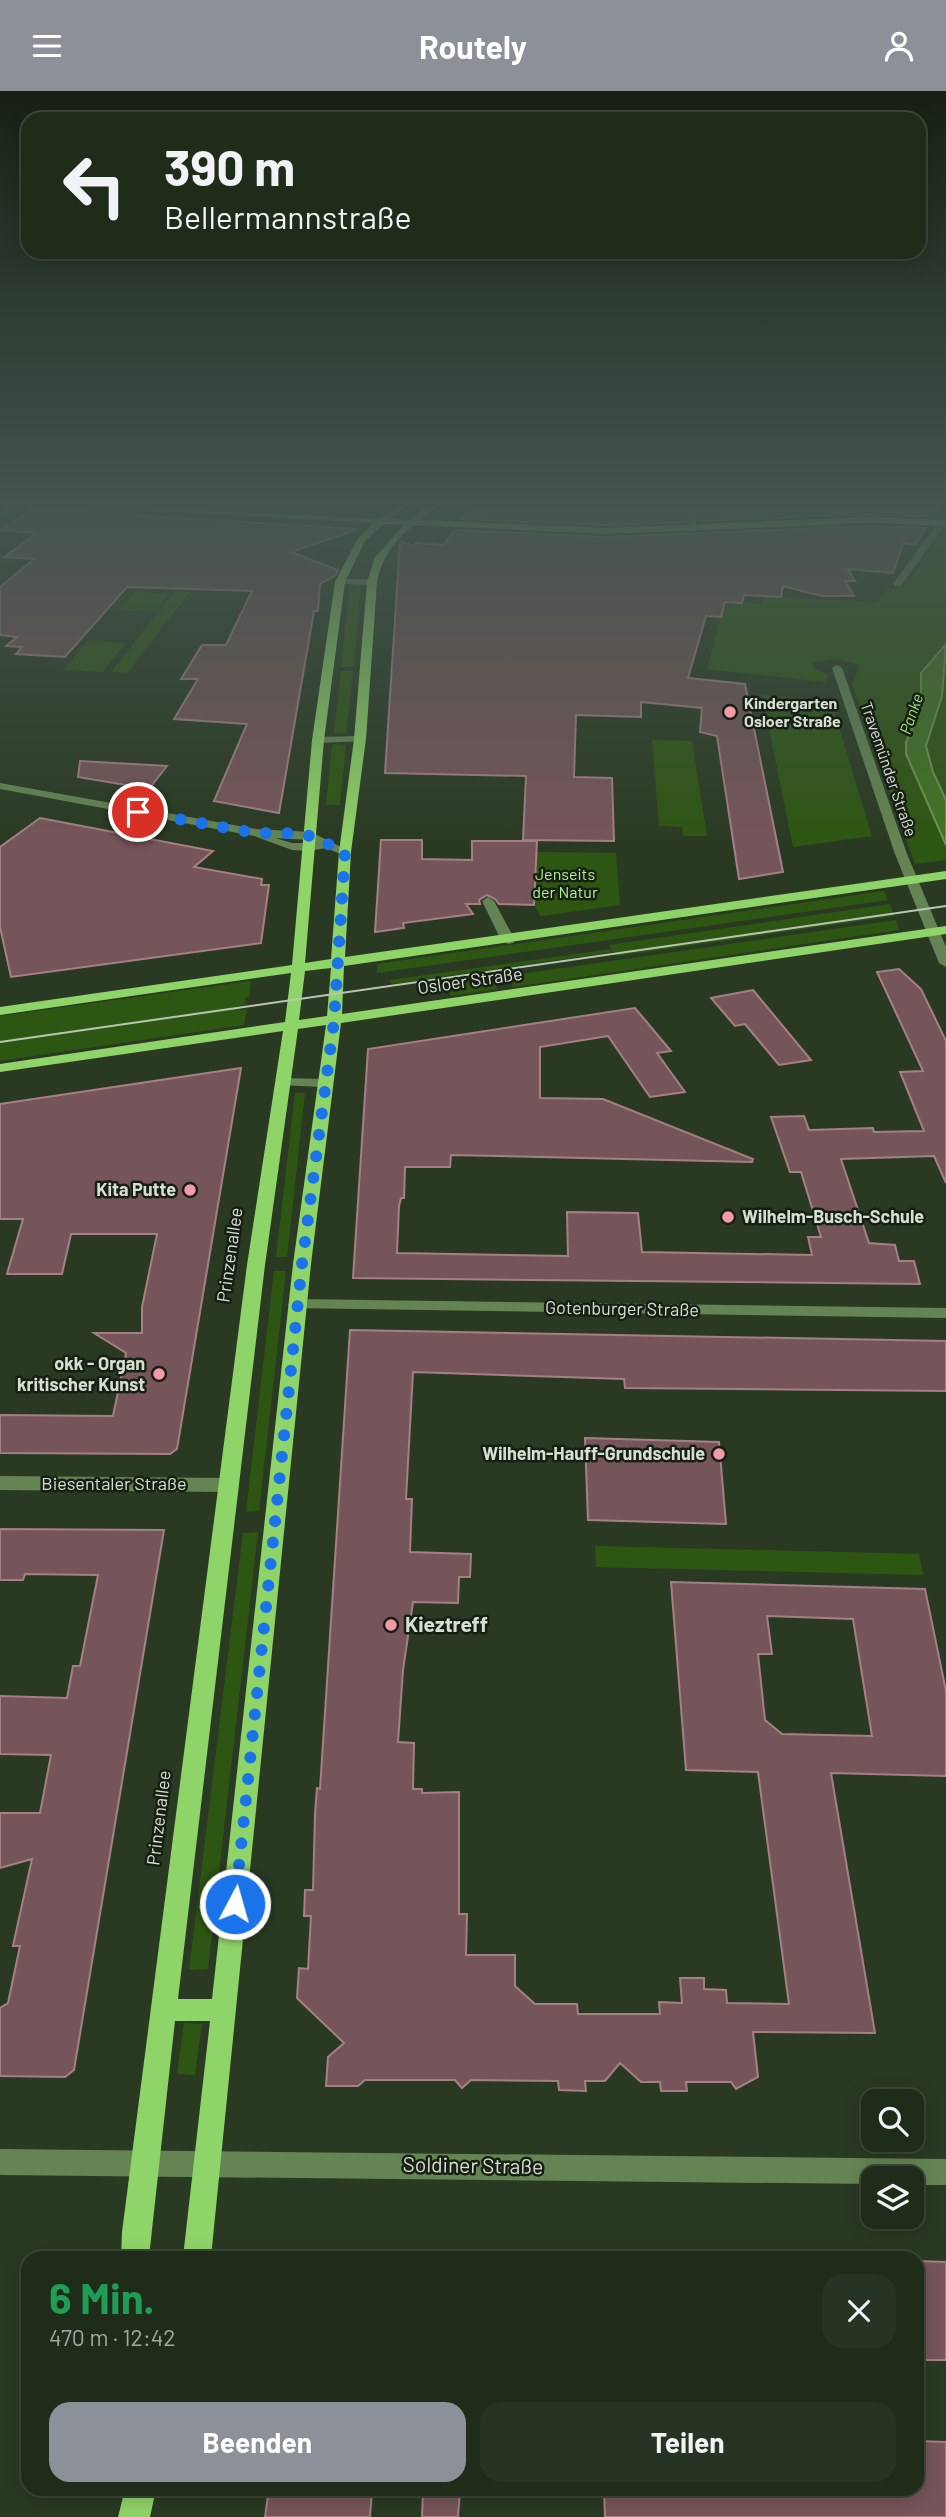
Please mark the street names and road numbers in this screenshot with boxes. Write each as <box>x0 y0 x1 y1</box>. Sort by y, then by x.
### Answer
street label: Travemünder Straße <box>858 699 921 839</box>
street label: Osloer Straße <box>416 962 524 998</box>
street label: Prinzenallee <box>211 1206 247 1304</box>
street label: Gotenburger Straße <box>545 1296 699 1320</box>
street label: Biesentaler Straße <box>41 1472 187 1494</box>
street label: Prinzenallee <box>141 1769 175 1867</box>
street label: Soldiner Straße <box>402 2151 544 2178</box>

